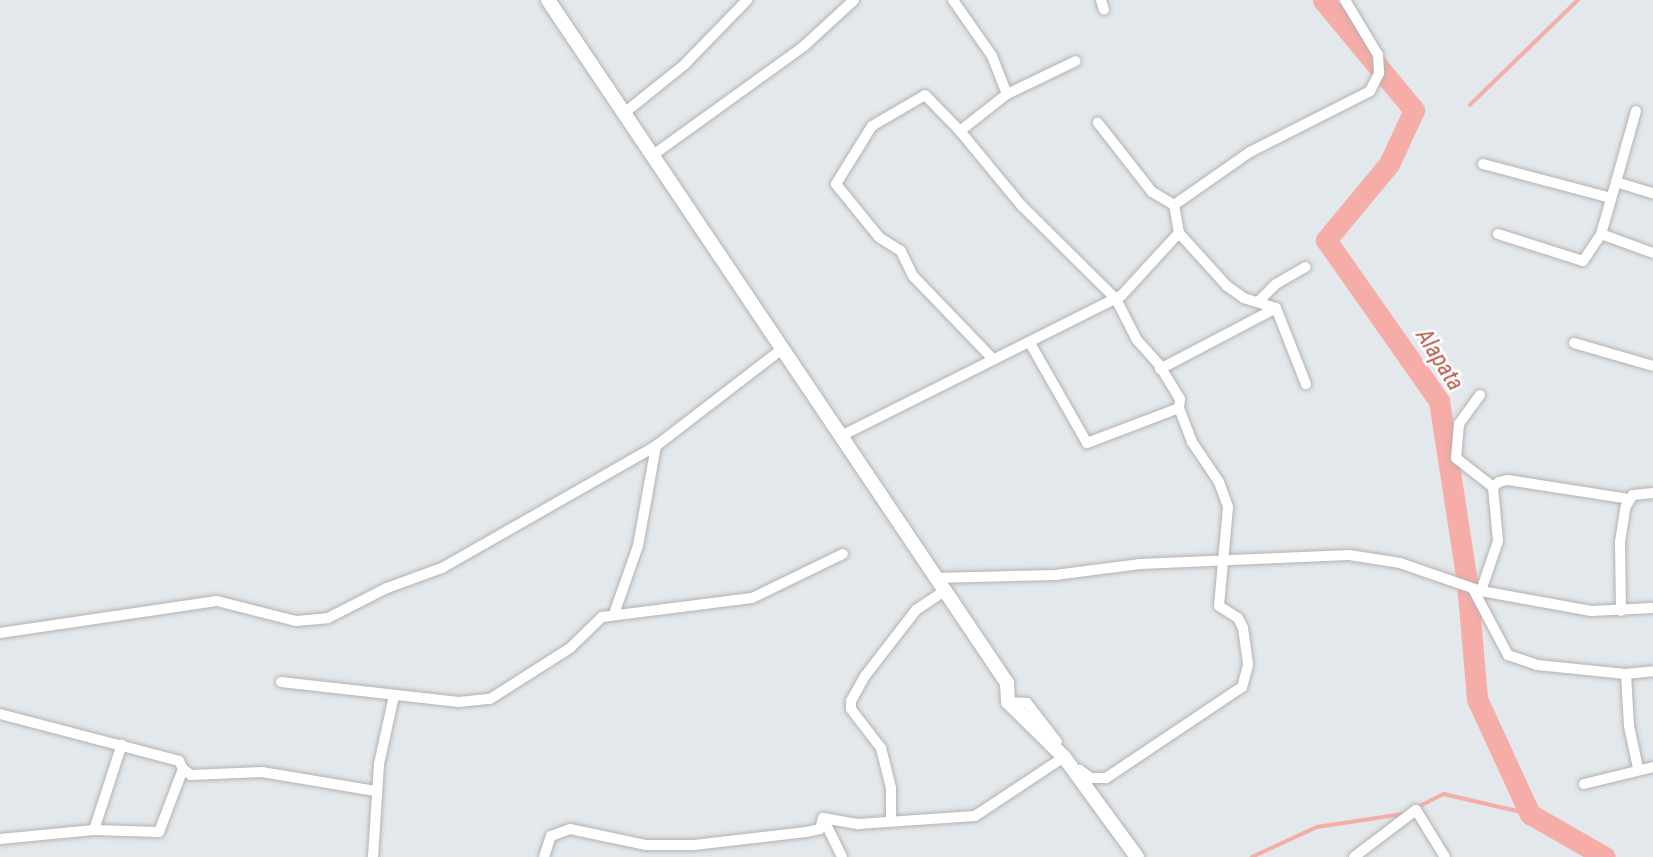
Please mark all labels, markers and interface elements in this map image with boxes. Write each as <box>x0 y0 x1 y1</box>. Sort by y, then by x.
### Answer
water label: Alapata <box>1409 324 1469 396</box>

